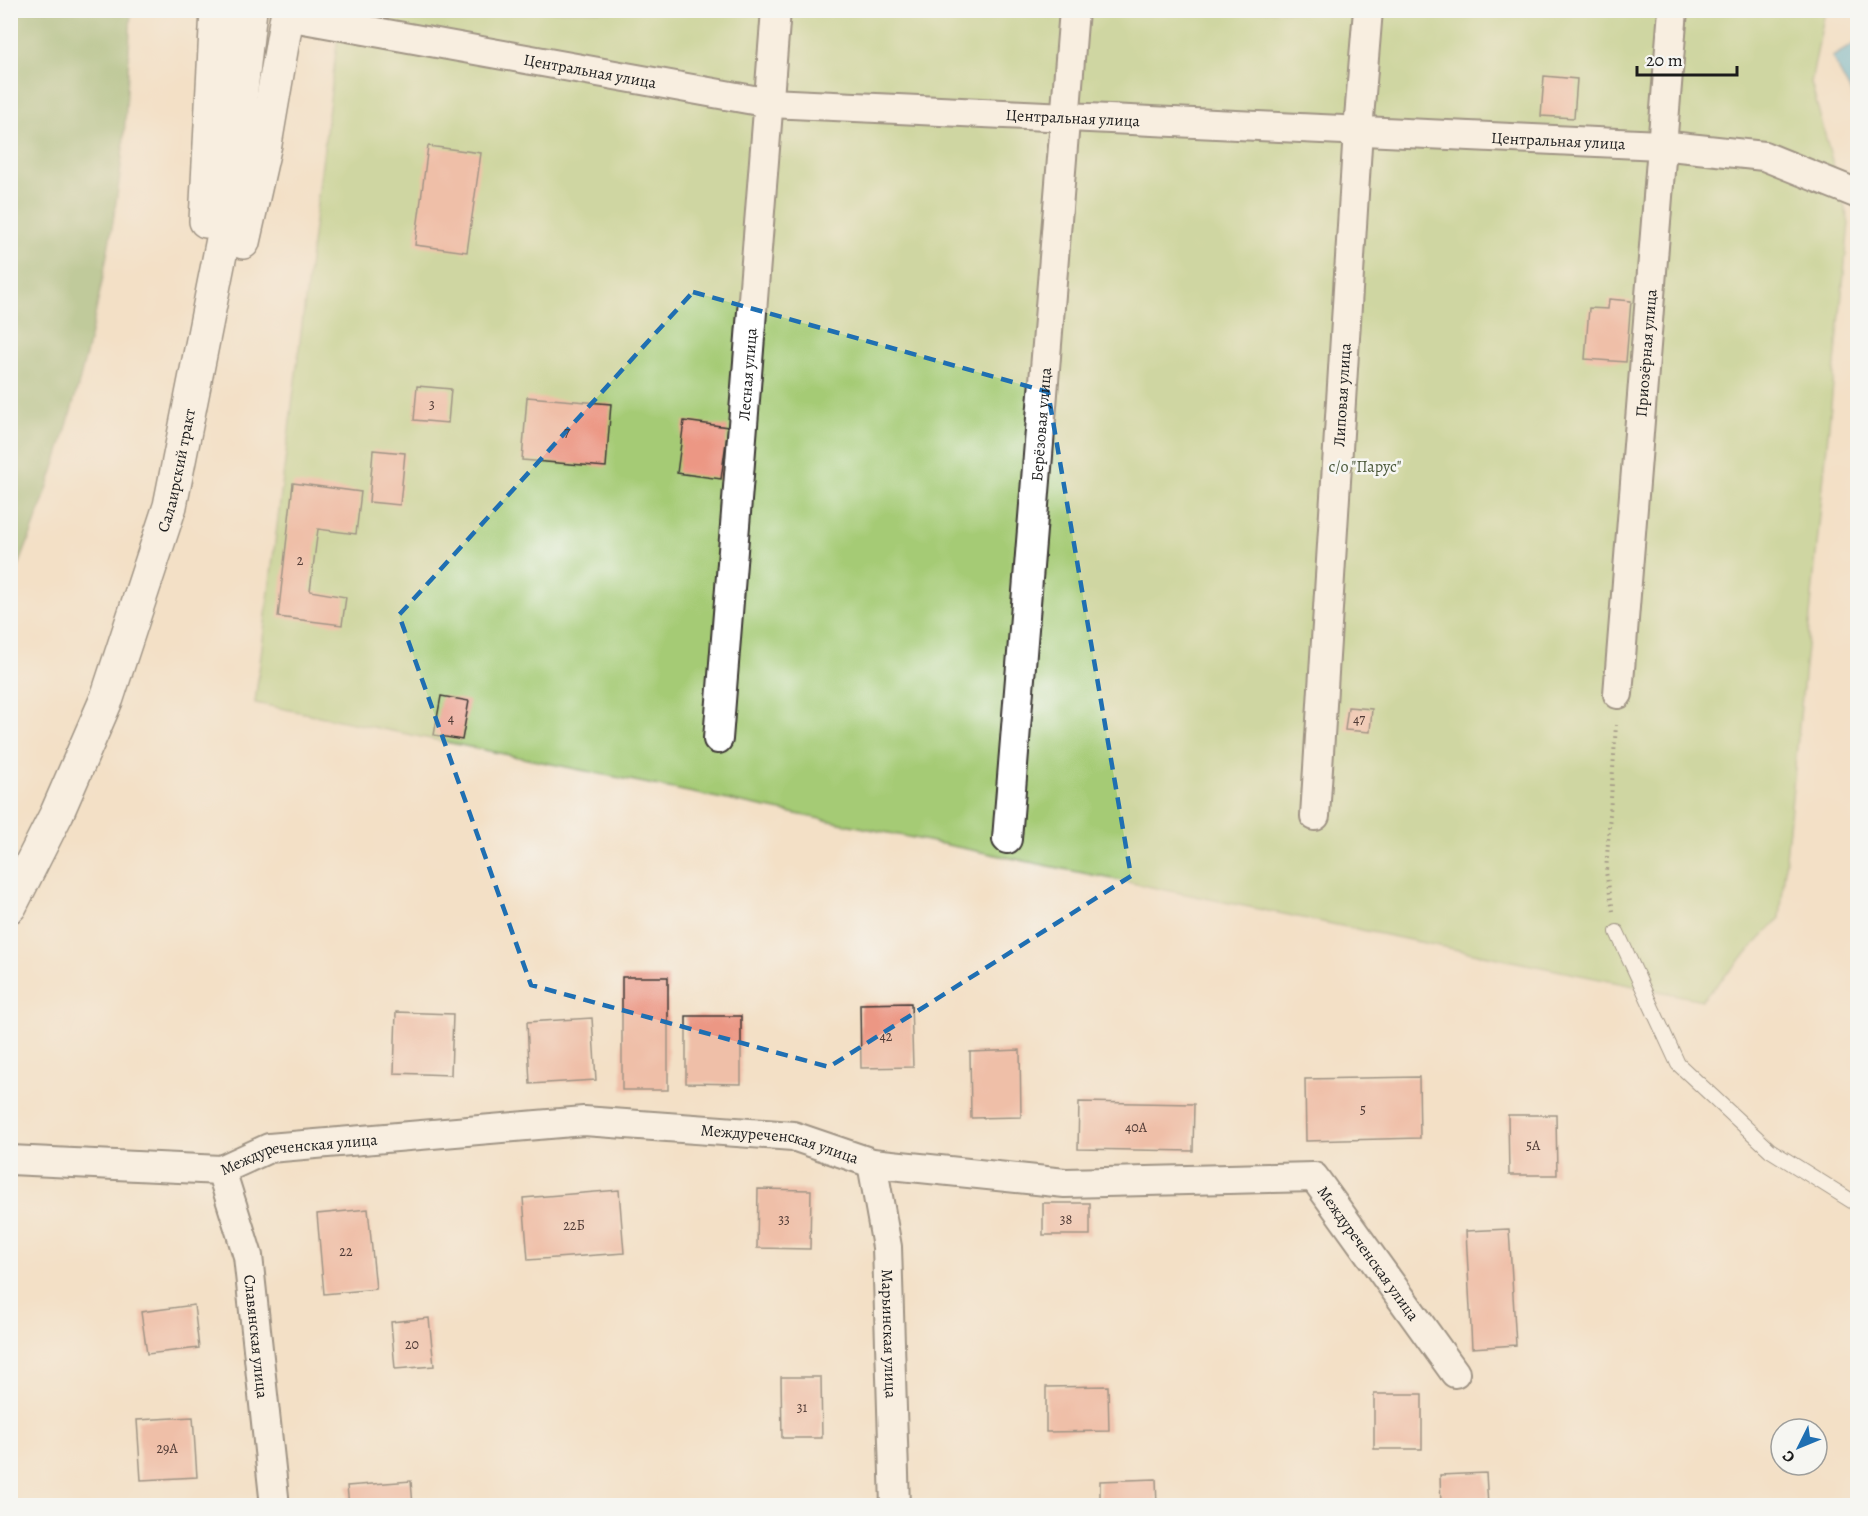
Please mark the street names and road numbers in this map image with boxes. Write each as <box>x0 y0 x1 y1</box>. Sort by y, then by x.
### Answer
street label: Центральная улица <box>522 49 659 94</box>
street label: Центральная улица <box>1005 104 1141 132</box>
street label: Центральная улица <box>1491 127 1627 155</box>
street label: Приозёрная улица <box>1630 288 1663 418</box>
street label: Лесная улица <box>733 326 763 421</box>
street label: Липовая улица <box>1328 342 1357 447</box>
street label: Берёзовая улица <box>1026 366 1057 482</box>
street label: Салаирский тракт <box>152 407 201 535</box>
street label: Междуреченская улица <box>700 1119 862 1170</box>
street label: Междуреченская улица <box>217 1129 379 1181</box>
street label: Междуреченская улица <box>1312 1182 1424 1326</box>
street label: Марьинская улица <box>876 1269 902 1399</box>
street label: Славянская улица <box>238 1274 273 1400</box>

